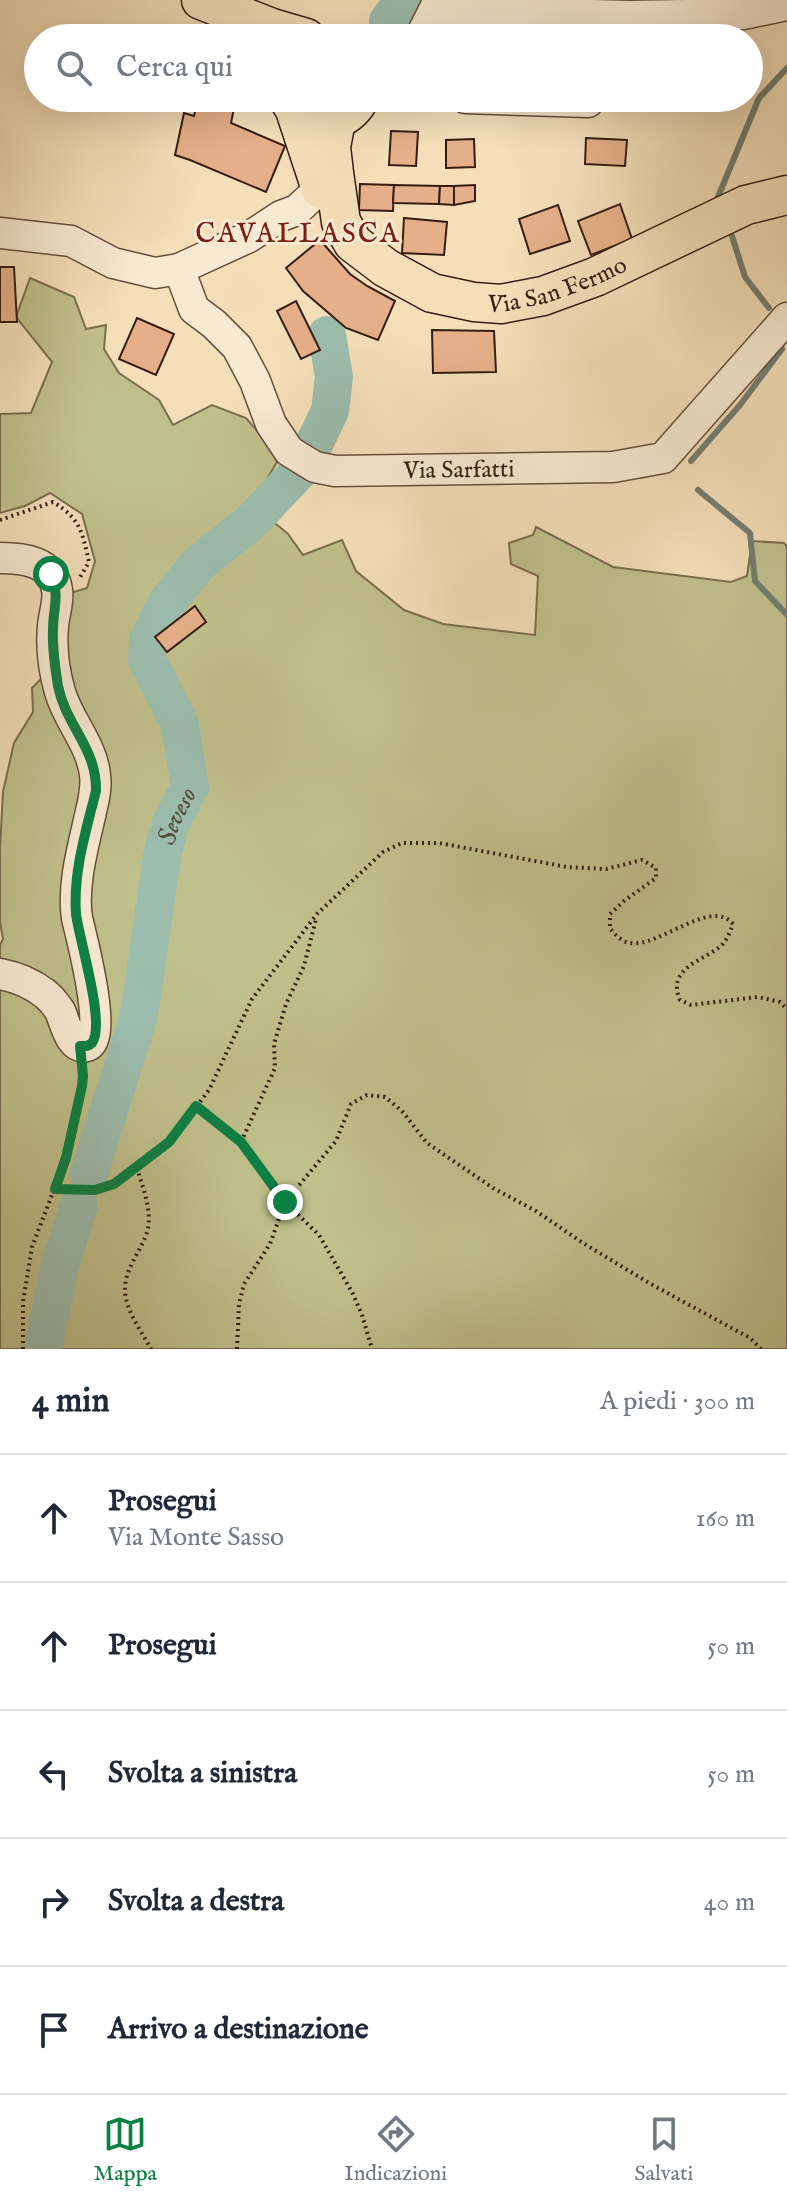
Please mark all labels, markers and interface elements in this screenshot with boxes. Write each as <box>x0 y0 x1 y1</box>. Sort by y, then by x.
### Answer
search box <box>24 24 763 112</box>
icon: search <box>52 46 96 90</box>
text: Cerca qui <box>116 49 233 87</box>
district label: CAVALLASCA <box>195 217 401 252</box>
street label: Via San Fermo <box>485 250 632 321</box>
street label: Via Sarfatti <box>402 454 515 487</box>
route start <box>33 556 69 592</box>
water label: Seveso <box>151 782 205 849</box>
route end <box>267 1184 303 1220</box>
text: 4 min <box>32 1380 110 1423</box>
text: A piedi · 300 m <box>600 1385 755 1418</box>
text: Prosegui <box>108 1483 217 1521</box>
icon: ahead <box>32 1496 76 1540</box>
text: 160 m <box>696 1502 755 1535</box>
text: Via Monte Sasso <box>108 1521 284 1554</box>
icon: ahead <box>32 1624 76 1668</box>
text: Prosegui <box>108 1627 217 1665</box>
text: 50 m <box>707 1630 755 1663</box>
icon: left <box>32 1752 76 1796</box>
text: Svolta a sinistra <box>108 1755 297 1793</box>
text: 50 m <box>707 1758 755 1791</box>
icon: right <box>32 1880 76 1924</box>
text: Svolta a destra <box>108 1883 284 1921</box>
text: 40 m <box>704 1886 755 1919</box>
icon: arrive <box>32 2008 76 2052</box>
text: Arrivo a destinazione <box>108 2011 369 2049</box>
tab: Mappa <box>94 2112 157 2188</box>
tab: Indicazioni <box>344 2112 447 2188</box>
tab: Salvati <box>634 2112 693 2188</box>

